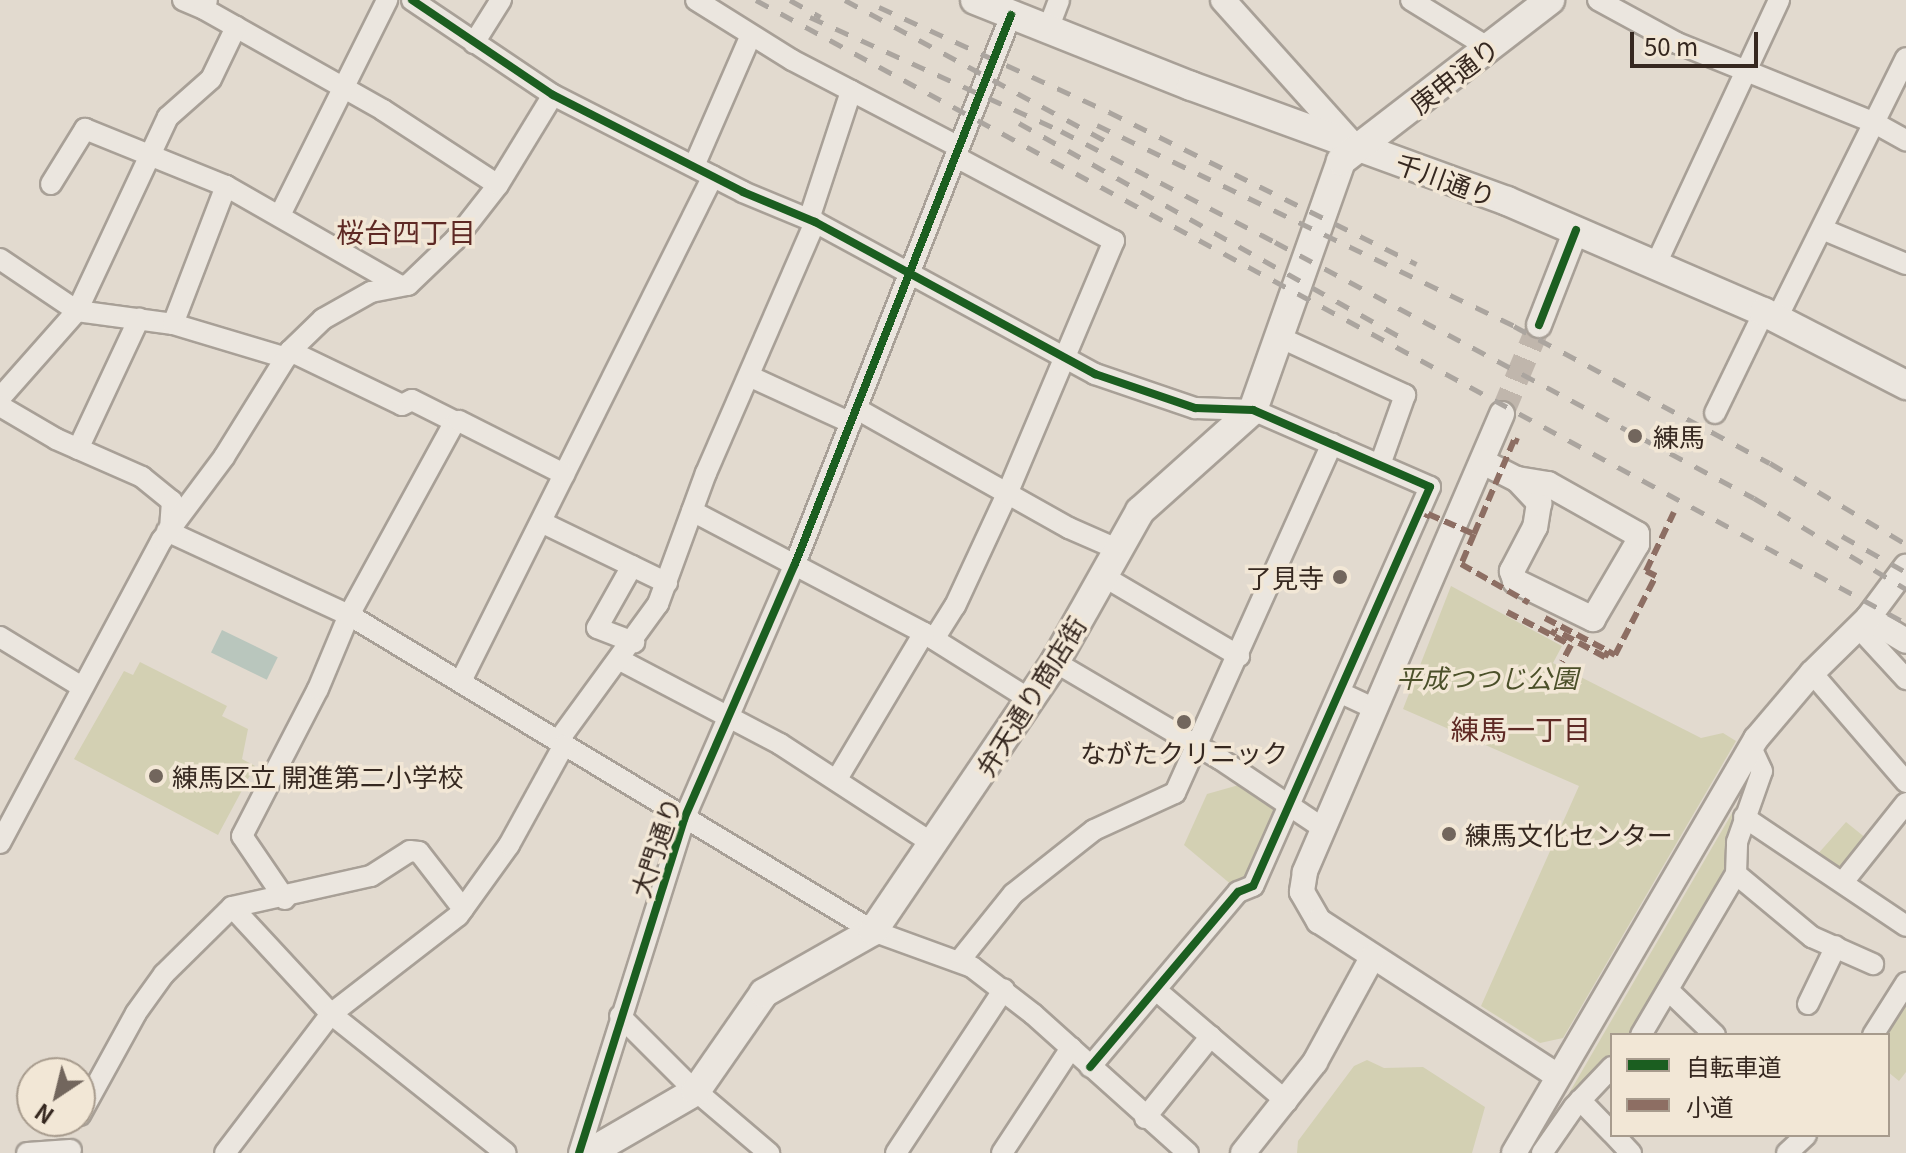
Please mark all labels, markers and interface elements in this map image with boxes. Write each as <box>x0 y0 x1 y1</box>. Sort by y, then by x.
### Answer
scale bar <box>1634 16 1762 66</box>
text: 50 m <box>1644 28 1698 63</box>
street label: 庚申通り <box>1403 31 1505 119</box>
street label: 千川通り <box>1392 147 1500 211</box>
district label: 桜台四丁目 <box>336 214 476 248</box>
place label: 練馬 <box>1653 420 1705 452</box>
marker: 練馬 <box>1624 425 1646 447</box>
place label: 了見寺 <box>1246 561 1324 593</box>
marker: 了見寺 <box>1331 568 1349 586</box>
street label: 弁天通り商店街 <box>969 611 1091 781</box>
park label: 平成つつじ公園 <box>1396 661 1578 693</box>
marker: ながたクリニック <box>1173 711 1195 733</box>
district label: 練馬一丁目 <box>1451 711 1591 745</box>
place label: ながたクリニック <box>1080 736 1288 768</box>
place label: 練馬区立 開進第二小学校 <box>172 760 464 792</box>
marker: 練馬区立 開進第二小学校 <box>147 767 165 785</box>
street label: 大門通り <box>623 793 687 901</box>
place label: 練馬文化センター <box>1465 818 1673 850</box>
marker: 練馬文化センター <box>1440 825 1458 843</box>
legend <box>1610 1033 1890 1137</box>
text: 自転車道 <box>1686 1048 1782 1083</box>
north arrow <box>16 1057 96 1137</box>
text: 小道 <box>1686 1088 1734 1123</box>
text: N <box>27 1097 59 1133</box>

